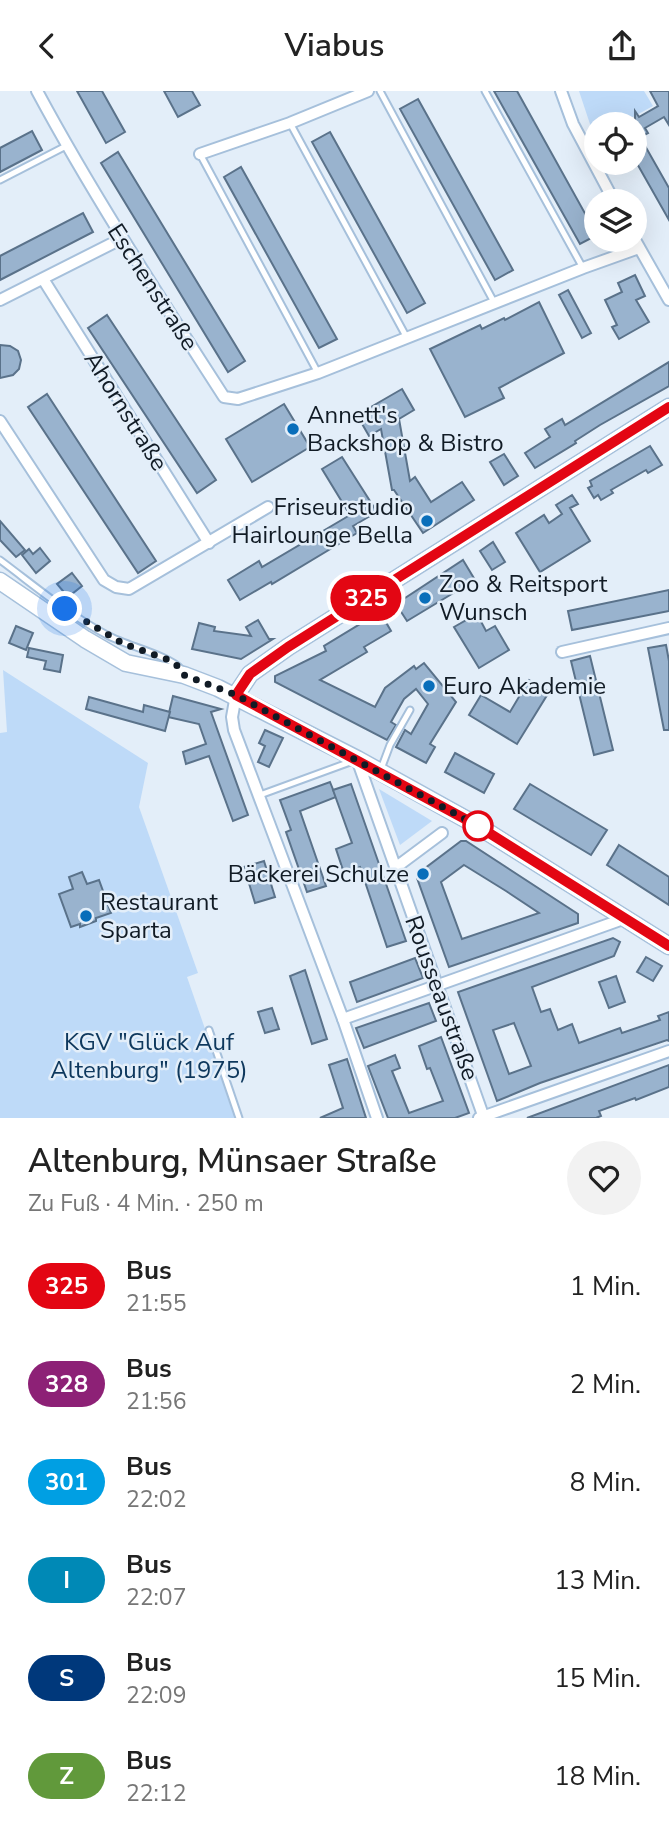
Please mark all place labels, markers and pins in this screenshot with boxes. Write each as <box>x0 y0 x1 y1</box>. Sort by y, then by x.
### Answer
place label: Annett's Backshop & Bistro <box>307 399 504 459</box>
marker: Annett's Backshop & Bistro <box>285 421 301 437</box>
place label: Friseurstudio Hairlounge Bella <box>232 491 413 551</box>
marker: Friseurstudio Hairlounge Bella <box>419 513 435 529</box>
place label: Zoo & Reitsport Wunsch <box>439 568 608 628</box>
marker: Zoo & Reitsport Wunsch <box>417 590 433 606</box>
place label: Euro Akademie <box>443 670 606 702</box>
marker: Euro Akademie <box>421 678 437 694</box>
unlabelled marker <box>463 811 493 841</box>
place label: Bäckerei Schulze <box>228 858 409 890</box>
marker: Bäckerei Schulze <box>415 866 431 882</box>
place label: Restaurant Sparta <box>100 886 218 946</box>
marker: Restaurant Sparta <box>78 908 94 924</box>

